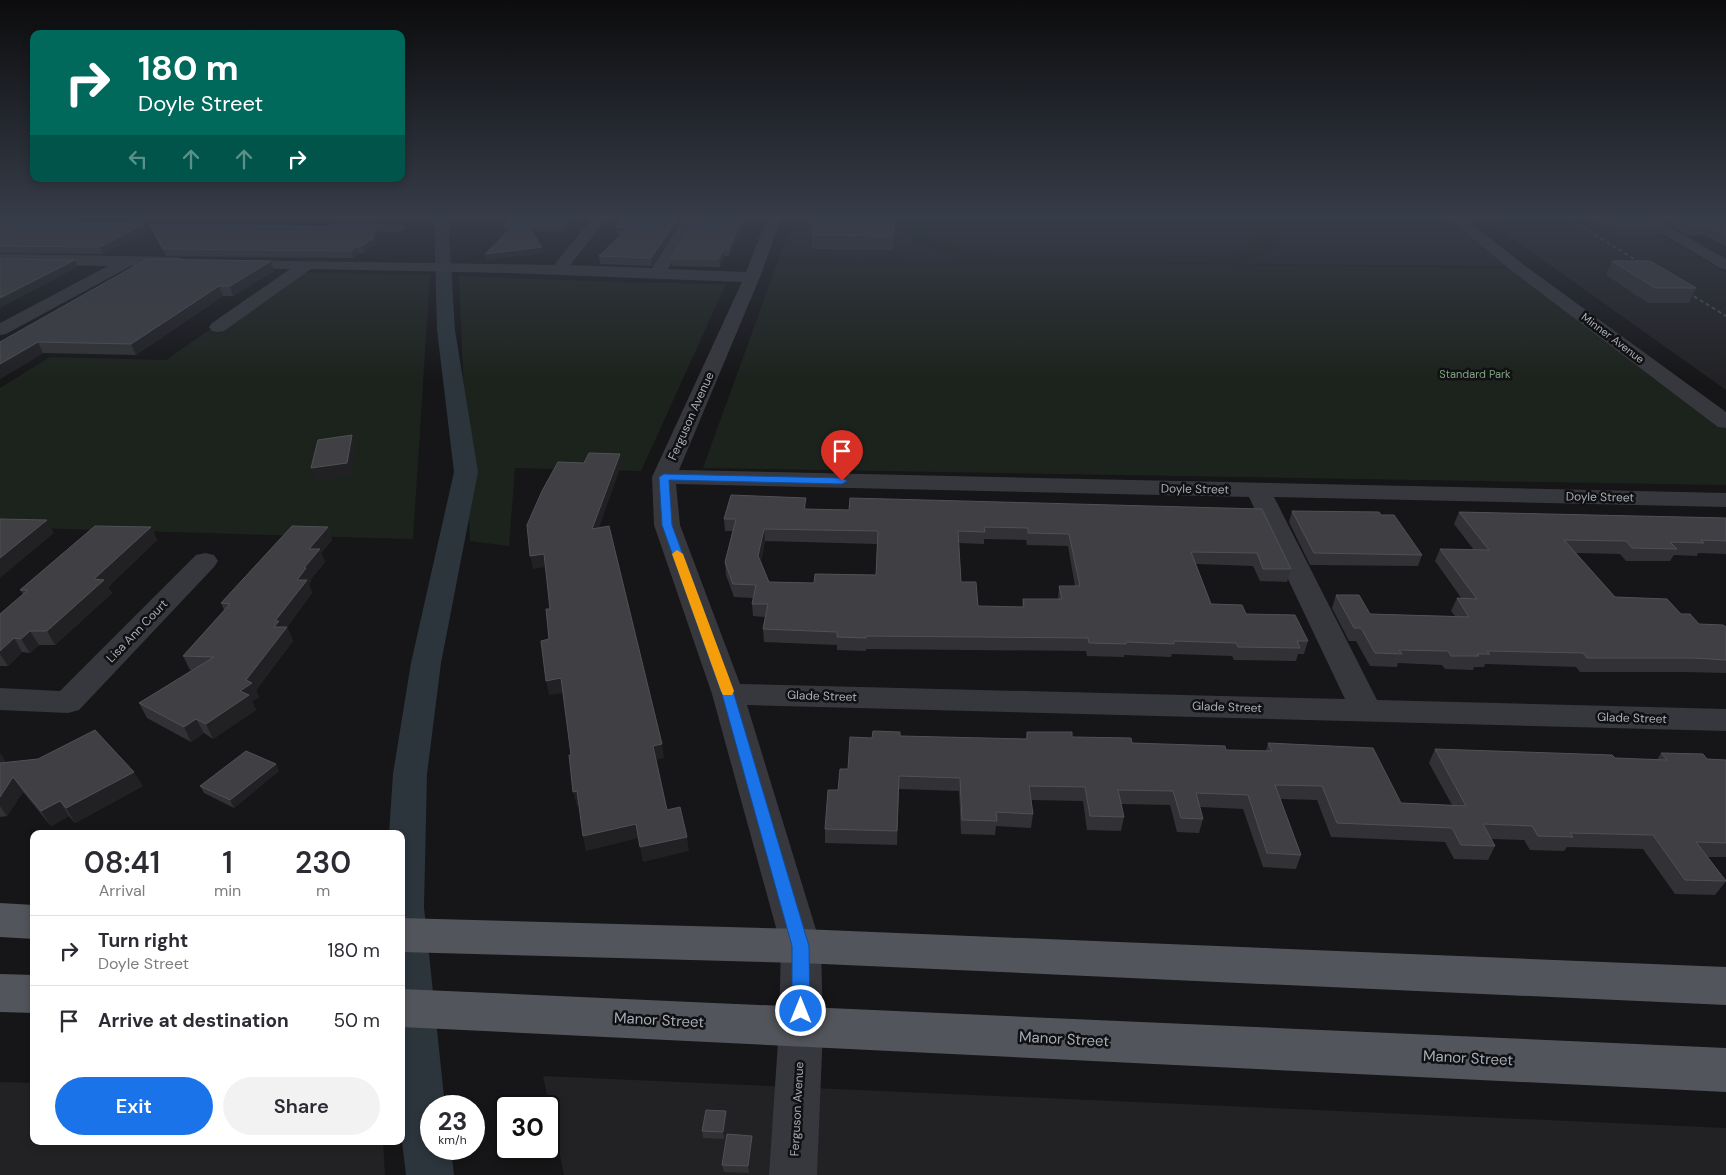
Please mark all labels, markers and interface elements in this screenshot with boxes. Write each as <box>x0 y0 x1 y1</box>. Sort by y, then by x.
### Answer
text: 180 m <box>138 45 239 91</box>
icon: right <box>55 50 120 115</box>
text: Doyle Street <box>138 89 263 118</box>
icon: left <box>124 145 152 173</box>
icon: ahead <box>177 145 205 173</box>
icon: ahead <box>230 145 258 173</box>
icon: right <box>283 145 311 173</box>
street label: Minner Avenue <box>1579 310 1647 366</box>
park label: Standard Park <box>1439 367 1511 381</box>
street label: Ferguson Avenue <box>664 369 718 463</box>
pin <box>821 430 863 481</box>
icon: arrive <box>828 437 856 465</box>
street label: Doyle Street <box>1161 480 1230 498</box>
street label: Doyle Street <box>1566 488 1635 506</box>
street label: Lisa Ann Court <box>103 596 171 666</box>
street label: Glade Street <box>787 687 857 705</box>
street label: Glade Street <box>1192 698 1262 716</box>
street label: Glade Street <box>1597 709 1667 727</box>
text: 08:41 <box>84 843 160 882</box>
text: 1 <box>222 843 233 882</box>
text: 230 <box>295 843 351 882</box>
text: Arrival <box>99 880 145 901</box>
text: min <box>214 880 241 901</box>
text: m <box>316 880 330 901</box>
text: Turn right <box>98 928 188 953</box>
icon: right <box>55 937 83 965</box>
text: 180 m <box>328 938 380 963</box>
text: Doyle Street <box>98 953 189 974</box>
position arrow <box>774 984 826 1036</box>
icon: arrive <box>55 1007 83 1035</box>
text: Arrive at destination <box>98 1008 289 1033</box>
text: 50 m <box>333 1008 380 1033</box>
street label: Manor Street <box>613 1008 705 1032</box>
street label: Manor Street <box>1018 1027 1110 1051</box>
street label: Manor Street <box>1422 1046 1514 1070</box>
street label: Ferguson Avenue <box>787 1061 807 1157</box>
button: Exit <box>55 1077 213 1135</box>
button: Share <box>223 1077 380 1135</box>
speed limit sign: 30 <box>495 1095 560 1160</box>
text: 23 <box>438 1105 467 1138</box>
text: km/h <box>438 1132 467 1148</box>

